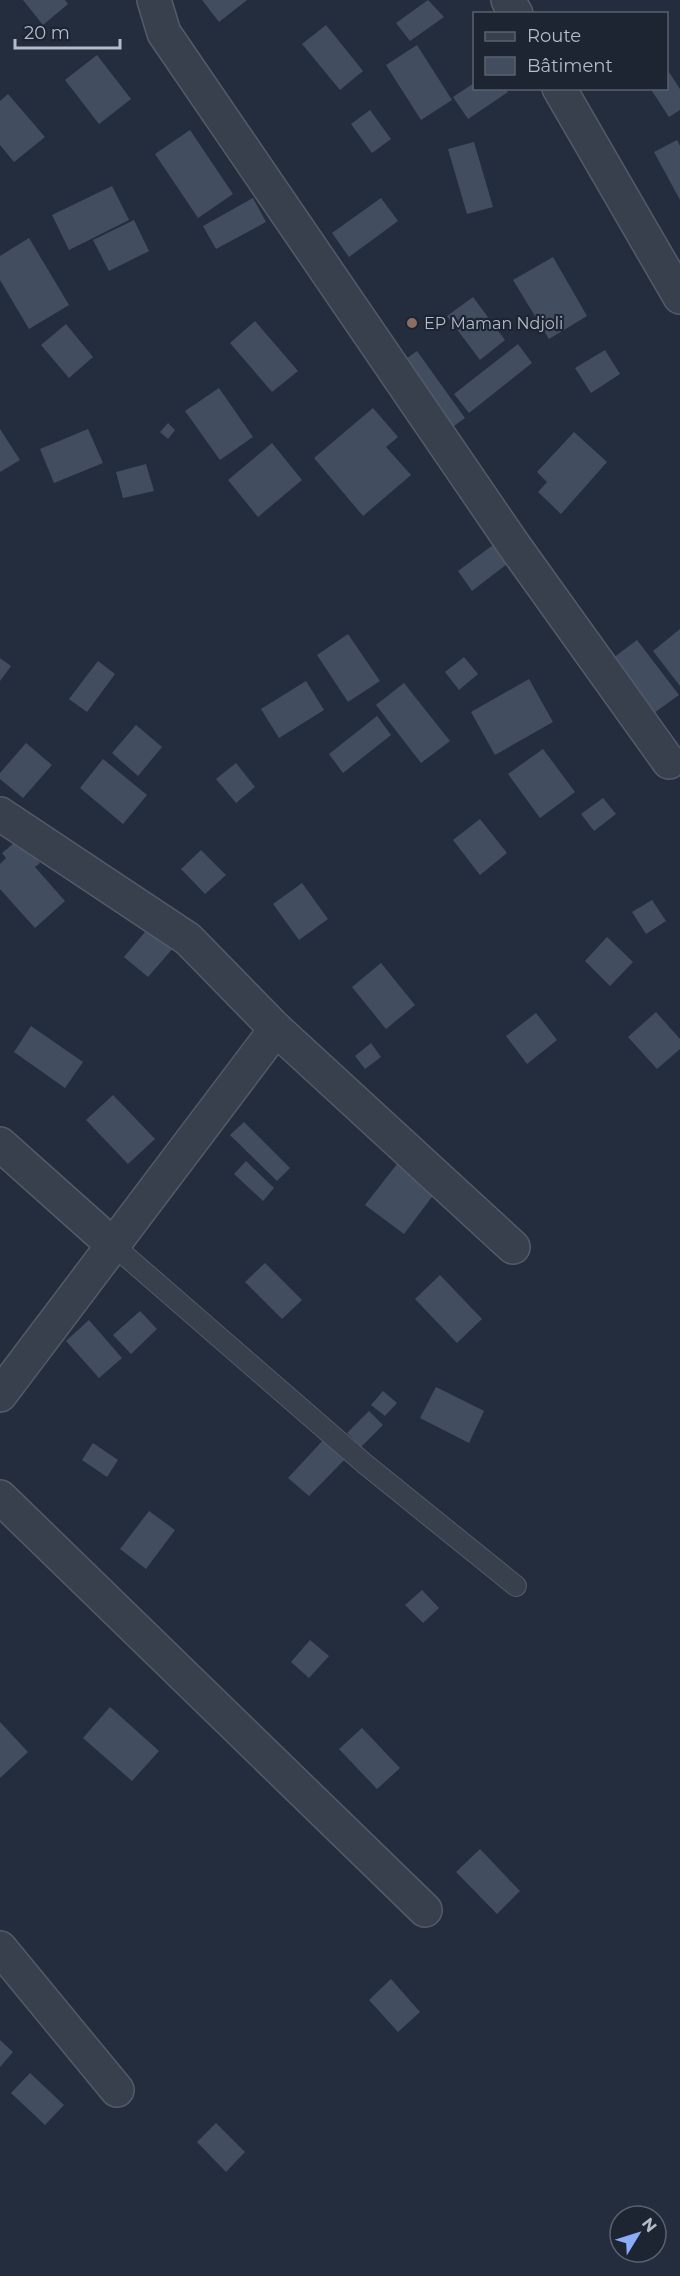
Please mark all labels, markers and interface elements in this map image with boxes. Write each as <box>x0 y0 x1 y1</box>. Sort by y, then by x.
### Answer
scale bar <box>15 12 120 50</box>
legend <box>473 12 668 90</box>
text: 20 m <box>24 22 70 44</box>
text: Route <box>527 25 581 47</box>
text: Bâtiment <box>527 55 613 77</box>
place label: EP Maman Ndjoli <box>424 314 563 333</box>
marker: EP Maman Ndjoli <box>405 316 419 330</box>
north arrow <box>608 2204 668 2264</box>
text: N <box>638 2214 661 2236</box>

